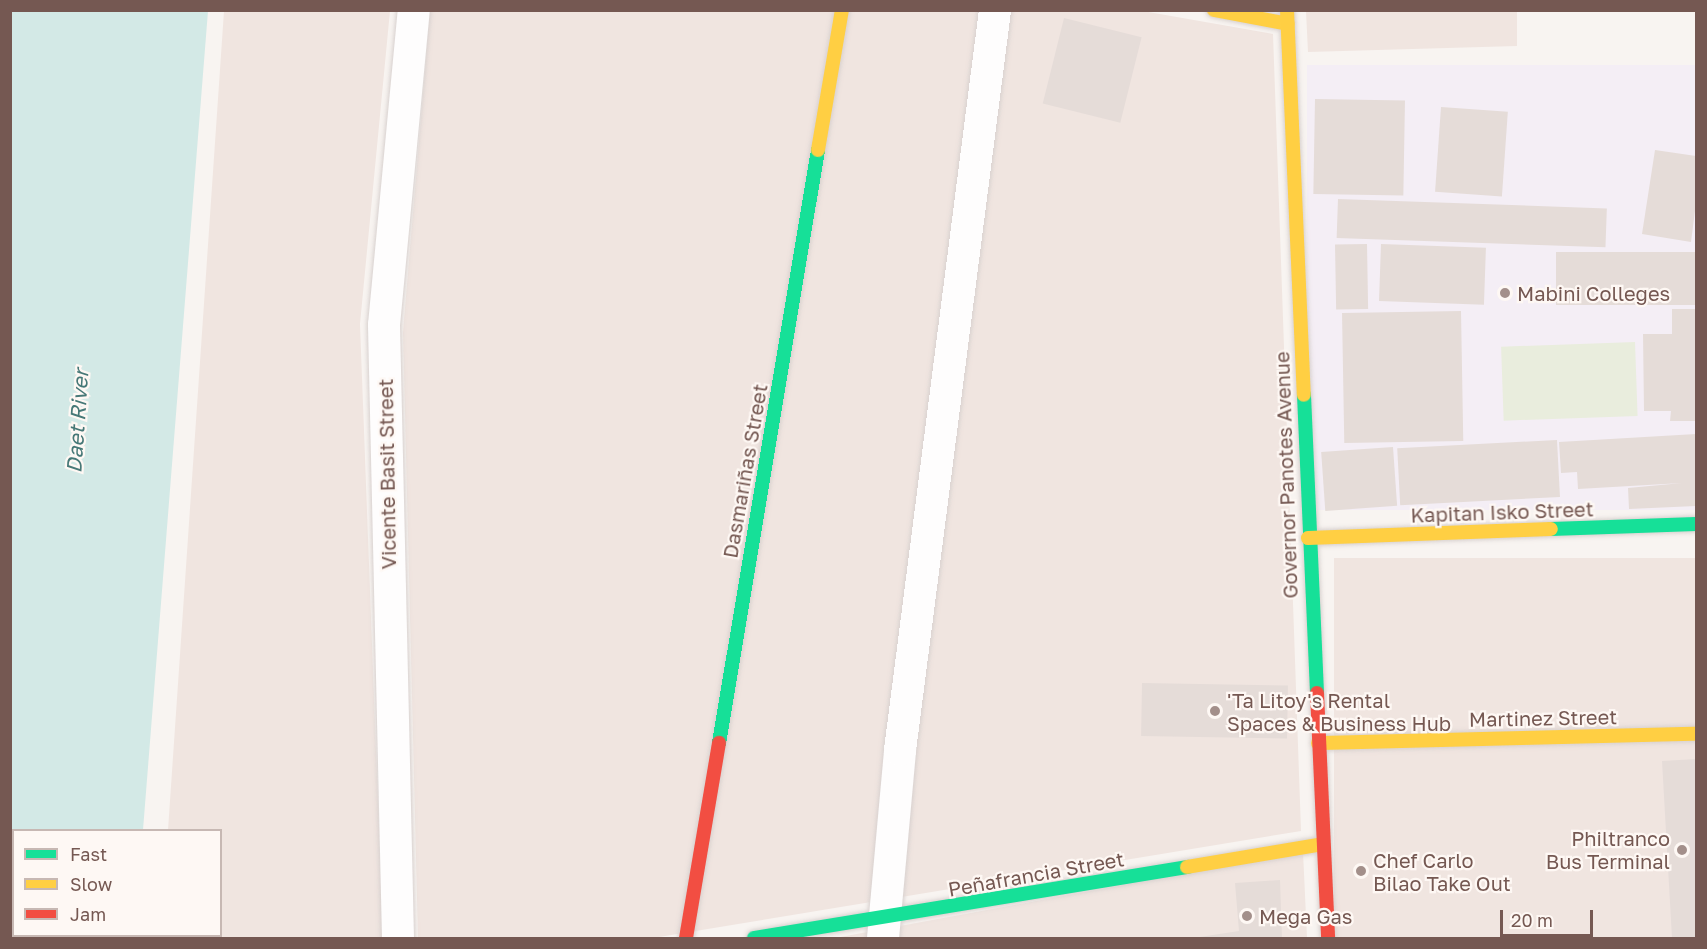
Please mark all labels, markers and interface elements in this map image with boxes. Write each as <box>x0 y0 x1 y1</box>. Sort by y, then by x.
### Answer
place label: Mabini Colleges <box>1517 281 1670 305</box>
marker: Mabini Colleges <box>1498 286 1512 300</box>
street label: Governor Panotes Avenue <box>1270 351 1302 599</box>
water label: Daet River <box>61 368 93 474</box>
street label: Vicente Basit Street <box>373 378 401 570</box>
street label: Dasmariñas Street <box>718 382 772 560</box>
street label: Kapitan Isko Street <box>1410 497 1594 527</box>
place label: 'Ta Litoy's Rental Spaces & Business Hub <box>1227 688 1451 735</box>
marker: 'Ta Litoy's Rental Spaces & Business Hub <box>1208 704 1222 718</box>
street label: Martinez Street <box>1469 705 1617 731</box>
place label: Philtranco Bus Terminal <box>1546 826 1670 873</box>
legend <box>12 829 222 937</box>
text: Fast <box>70 843 107 865</box>
marker: Philtranco Bus Terminal <box>1675 843 1689 857</box>
street label: Peñafrancia Street <box>946 847 1126 901</box>
place label: Chef Carlo Bilao Take Out <box>1373 848 1511 895</box>
marker: Chef Carlo Bilao Take Out <box>1354 864 1368 878</box>
text: Slow <box>70 873 112 895</box>
scale bar <box>1503 898 1596 936</box>
text: Jam <box>70 903 106 925</box>
place label: Mega Gas <box>1259 904 1352 928</box>
marker: Mega Gas <box>1240 909 1254 923</box>
text: 20 m <box>1511 909 1553 931</box>

